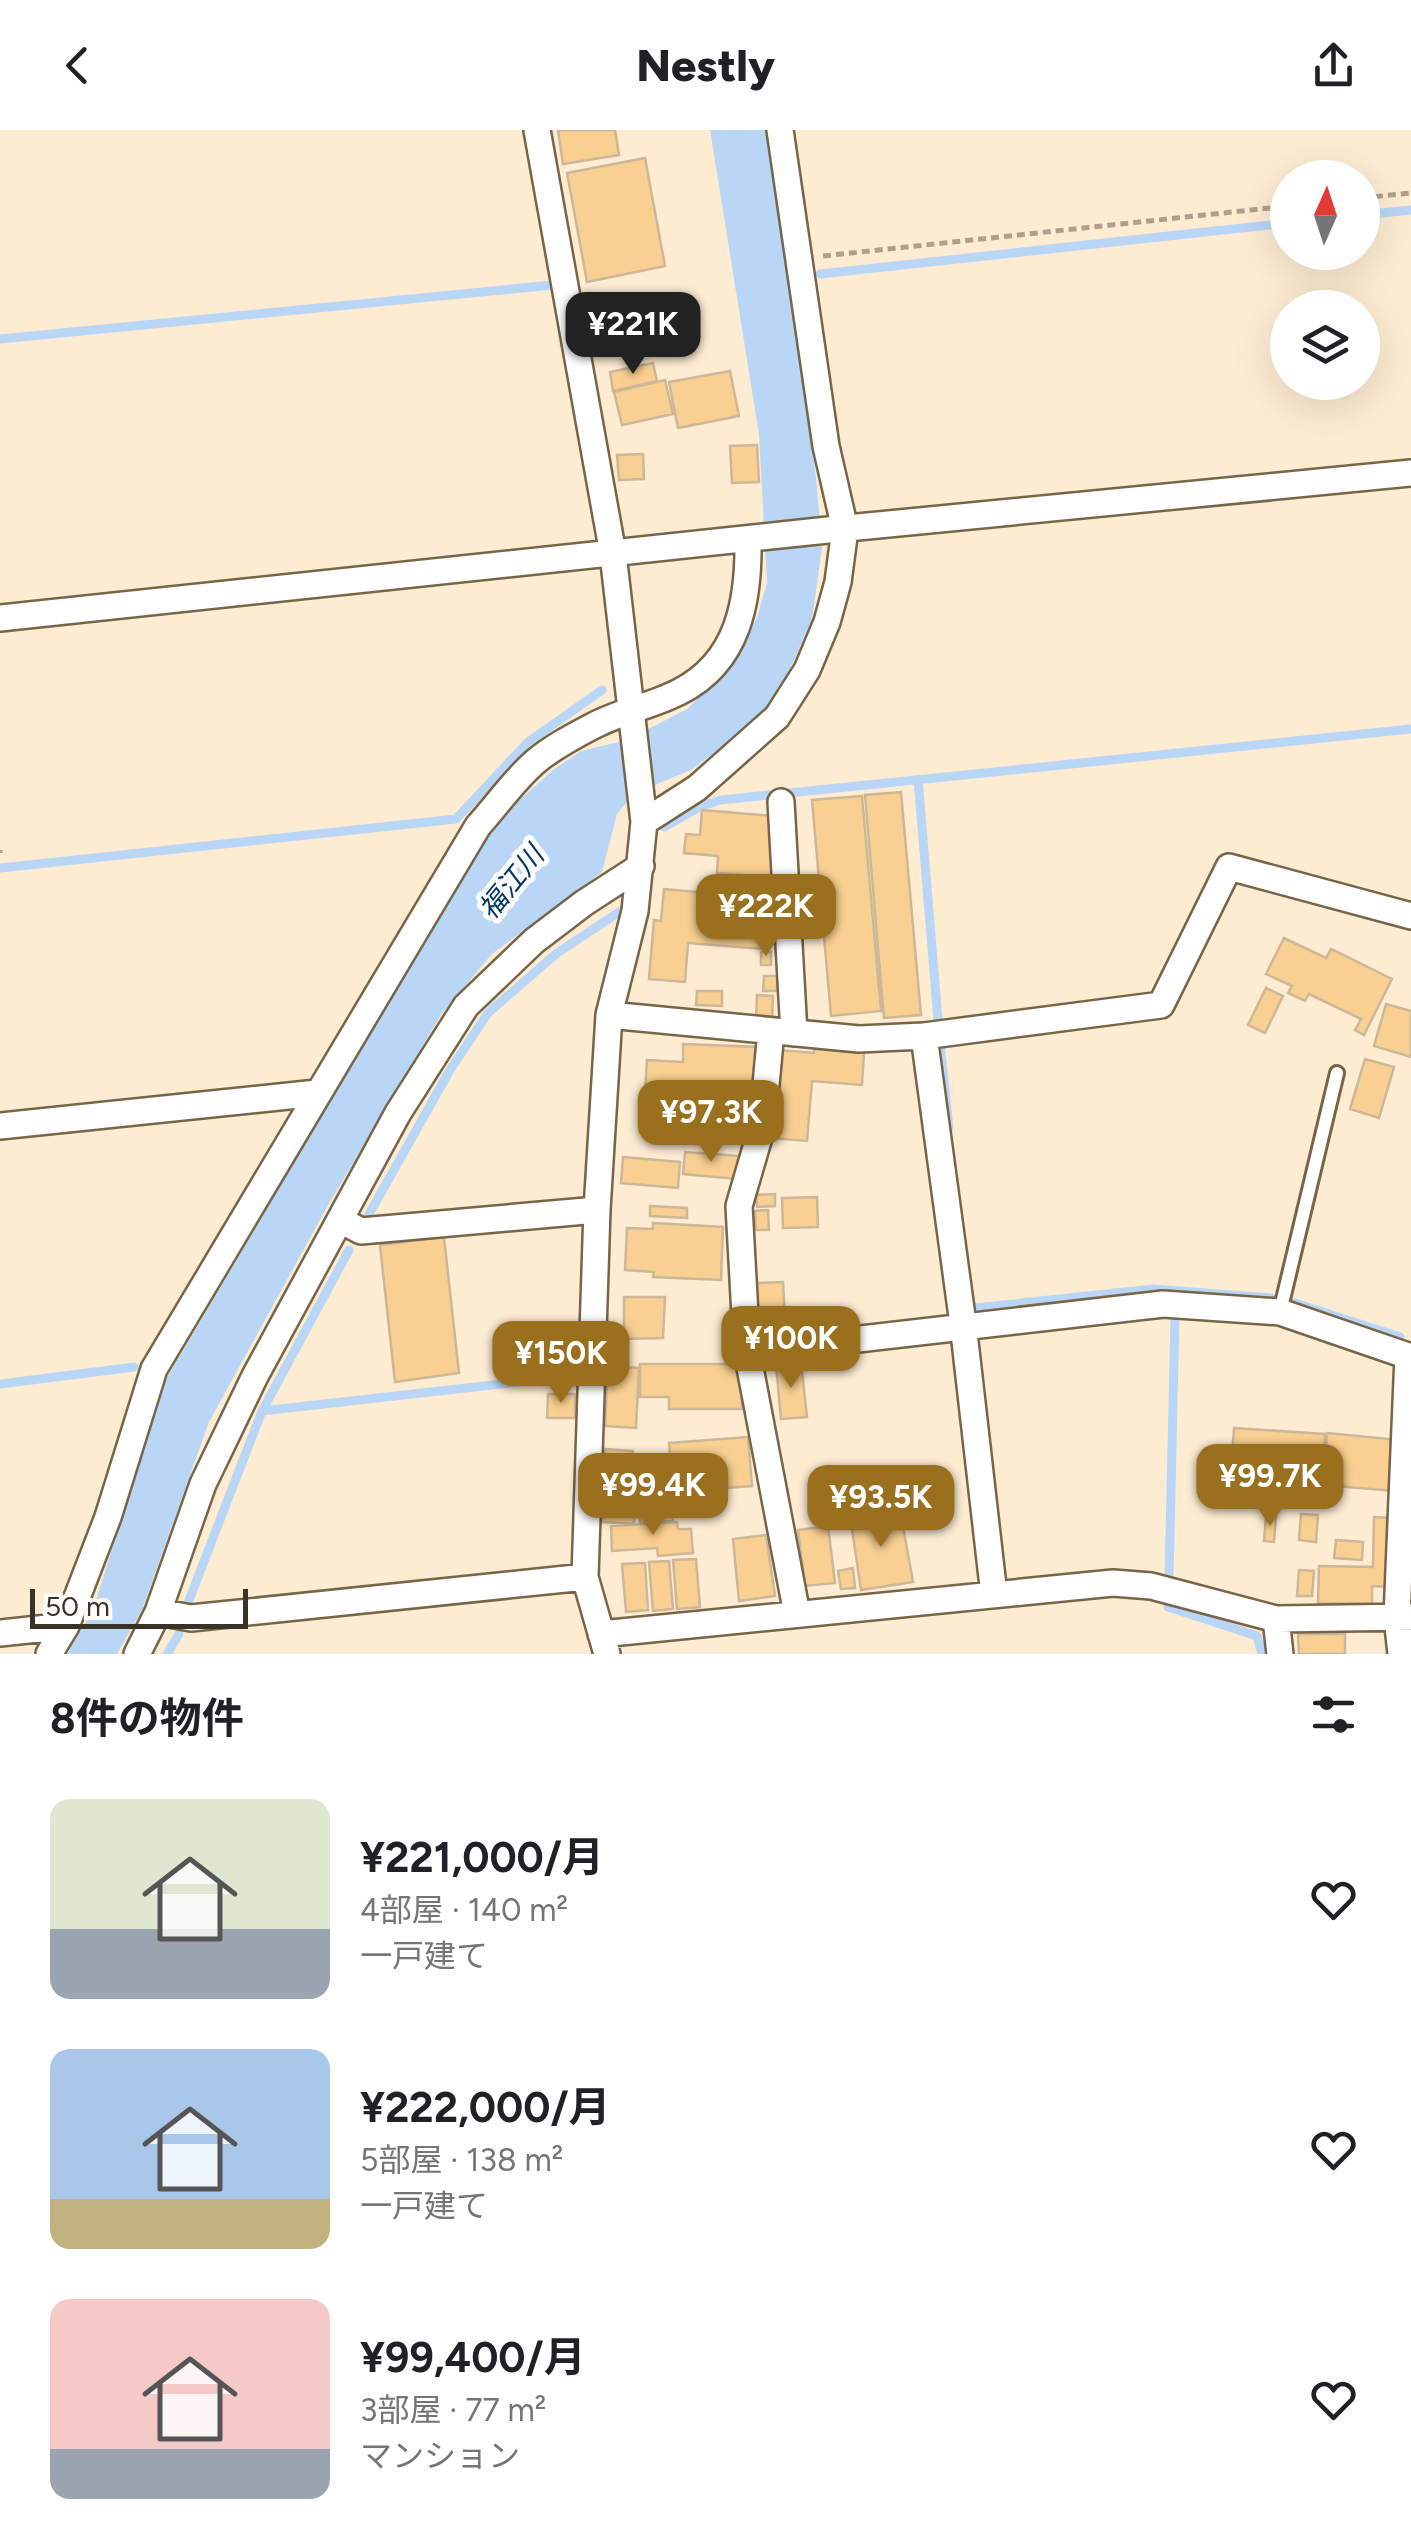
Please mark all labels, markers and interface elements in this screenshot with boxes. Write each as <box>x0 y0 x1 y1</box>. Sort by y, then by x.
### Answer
icon: back <box>50 38 105 93</box>
text: Nestly <box>636 38 775 92</box>
icon: share <box>1306 38 1361 93</box>
north arrow <box>1270 160 1380 270</box>
map controls <box>1270 160 1380 400</box>
button: layers <box>1270 290 1380 400</box>
pin: ¥221K <box>563 292 703 377</box>
text: ¥221K <box>588 305 678 343</box>
water label: 福江川 <box>471 836 553 925</box>
pin: ¥222K <box>696 874 836 959</box>
text: ¥222K <box>718 887 814 925</box>
pin: ¥97.3K <box>630 1080 792 1165</box>
text: ¥97.3K <box>660 1093 762 1131</box>
pin: ¥100K <box>721 1306 861 1391</box>
text: ¥100K <box>743 1319 839 1357</box>
pin: ¥150K <box>491 1321 631 1406</box>
text: ¥150K <box>514 1334 608 1372</box>
pin: ¥99.7K <box>1189 1444 1351 1529</box>
pin: ¥99.4K <box>572 1453 734 1538</box>
text: ¥99.7K <box>1218 1457 1322 1495</box>
pin: ¥93.5K <box>800 1465 962 1550</box>
text: ¥99.4K <box>600 1466 706 1504</box>
text: ¥93.5K <box>829 1478 933 1516</box>
scale bar <box>30 1584 248 1628</box>
text: 50 m <box>45 1589 110 1623</box>
icon: filters <box>1306 1687 1361 1742</box>
text: 8件の物件 <box>50 1693 244 1744</box>
text: ¥221,000/月 <box>360 1832 604 1883</box>
icon: home <box>130 1839 250 1959</box>
icon: heart <box>1306 1872 1361 1927</box>
text: 4部屋 · 140 m² <box>360 1891 568 1929</box>
text: 一戸建て <box>360 1937 488 1975</box>
text: ¥222,000/月 <box>360 2082 611 2133</box>
icon: home <box>130 2089 250 2209</box>
icon: heart <box>1306 2122 1361 2177</box>
text: 5部屋 · 138 m² <box>360 2141 563 2179</box>
text: 一戸建て <box>360 2187 488 2225</box>
text: ¥99,400/月 <box>360 2332 586 2383</box>
icon: home <box>130 2339 250 2459</box>
icon: heart <box>1306 2372 1361 2427</box>
text: 3部屋 · 77 m² <box>360 2391 546 2429</box>
text: マンション <box>360 2437 520 2475</box>

